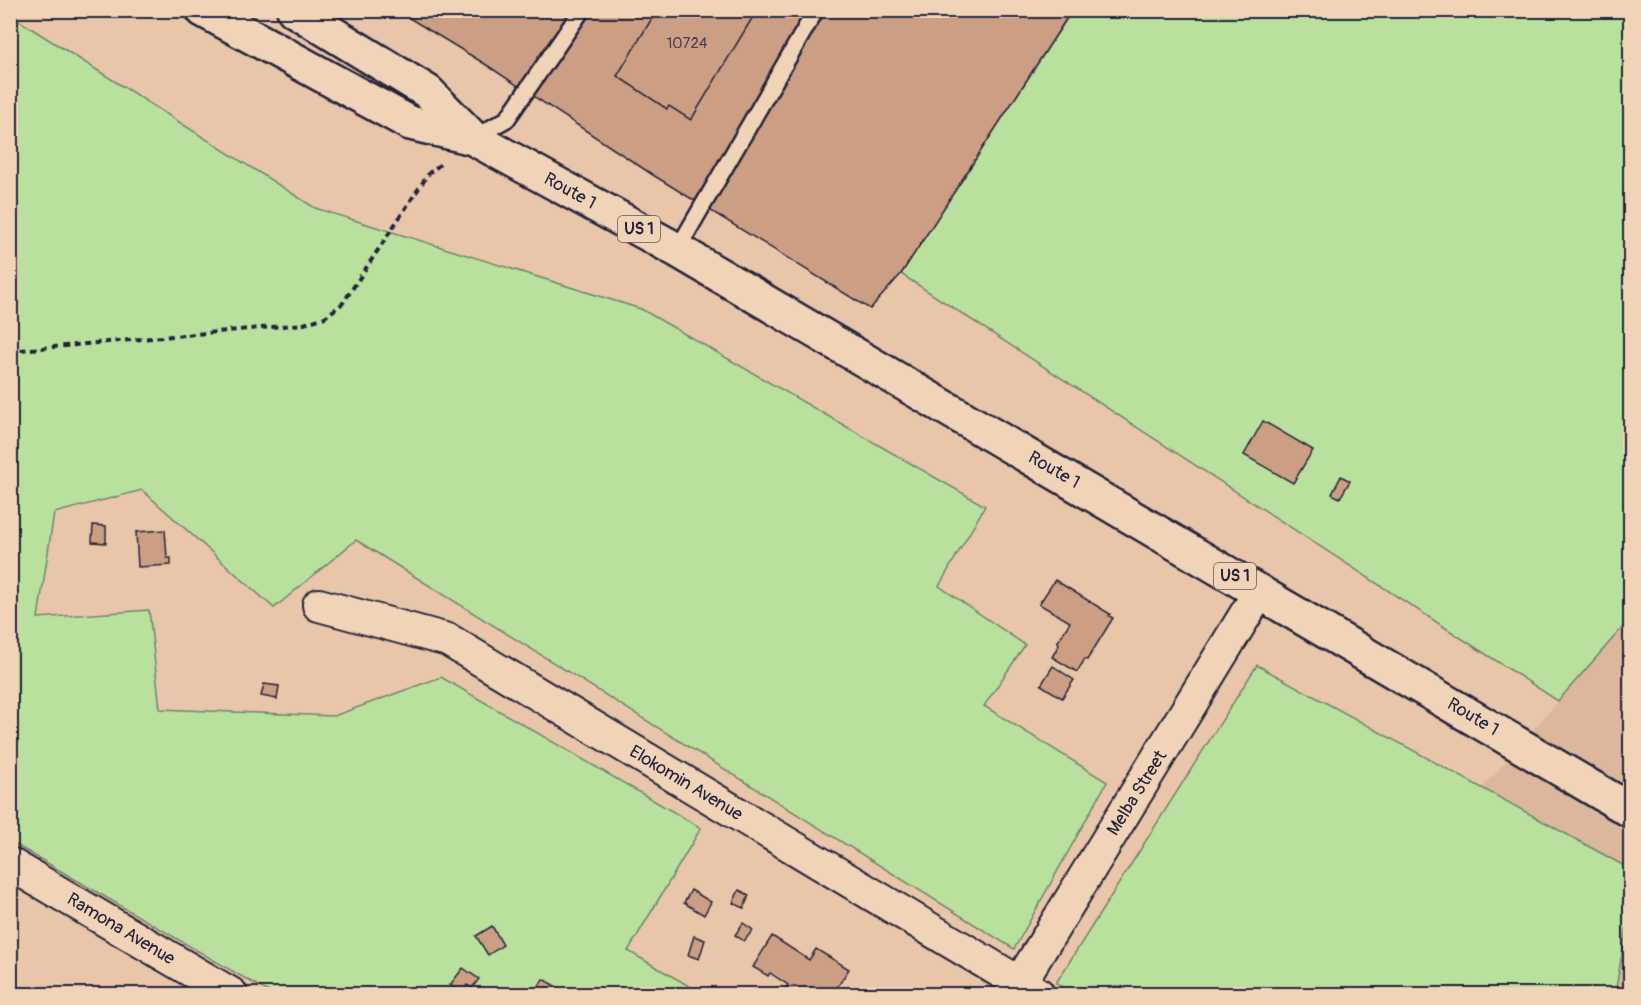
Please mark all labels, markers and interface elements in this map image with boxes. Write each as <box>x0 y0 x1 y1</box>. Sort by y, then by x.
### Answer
house number: 10724 <box>666 34 708 53</box>
street label: Route 1 <box>540 167 600 215</box>
road number: US 1 <box>618 216 660 242</box>
street label: Route 1 <box>1024 446 1084 494</box>
road number: US 1 <box>1214 563 1256 589</box>
street label: Route 1 <box>1443 693 1503 741</box>
street label: Elokomin Avenue <box>625 740 747 826</box>
street label: Melba Street <box>1102 746 1173 840</box>
street label: Ramona Avenue <box>63 888 179 970</box>

